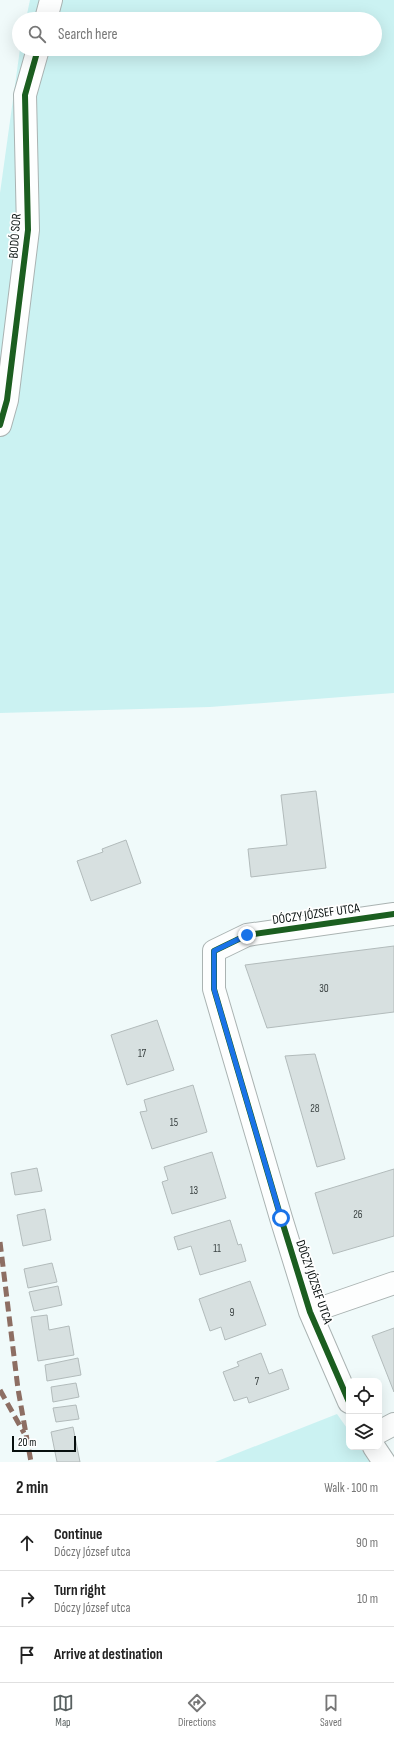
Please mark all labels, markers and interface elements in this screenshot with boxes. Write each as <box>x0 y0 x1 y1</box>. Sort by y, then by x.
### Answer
search box <box>12 12 382 56</box>
icon: search <box>26 23 48 45</box>
text: Search here <box>58 25 118 44</box>
street label: BODÓ SOR <box>5 213 25 259</box>
street label: DÓCZY JÓZSEF UTCA <box>271 900 361 928</box>
route end <box>238 926 256 944</box>
house number: 30 <box>319 982 329 995</box>
house number: 17 <box>138 1047 147 1060</box>
house number: 28 <box>310 1102 320 1115</box>
house number: 15 <box>170 1116 178 1129</box>
house number: 13 <box>190 1184 199 1197</box>
house number: 26 <box>353 1208 363 1221</box>
route start <box>272 1209 290 1227</box>
street label: DÓCZY JÓZSEF UTCA <box>292 1238 336 1327</box>
house number: 11 <box>213 1242 221 1255</box>
house number: 9 <box>230 1306 235 1319</box>
house number: 7 <box>255 1375 260 1388</box>
map controls <box>346 1378 382 1450</box>
button: locate <box>346 1378 382 1414</box>
button: layers <box>346 1414 382 1450</box>
scale bar <box>12 1434 76 1453</box>
text: 20 m <box>18 1436 36 1449</box>
text: 2 min <box>16 1478 48 1498</box>
text: Walk · 100 m <box>324 1480 378 1496</box>
text: Continue <box>54 1525 103 1544</box>
icon: ahead <box>16 1532 38 1554</box>
text: 90 m <box>356 1535 378 1551</box>
text: Dóczy József utca <box>54 1544 130 1560</box>
text: Turn right <box>54 1581 106 1600</box>
icon: right <box>16 1588 38 1610</box>
text: 10 m <box>357 1591 378 1607</box>
text: Dóczy József utca <box>54 1600 130 1616</box>
icon: arrive <box>16 1644 38 1666</box>
text: Arrive at destination <box>54 1645 163 1664</box>
tab: Map <box>52 1692 74 1729</box>
tab: Directions <box>178 1692 216 1729</box>
tab: Saved <box>320 1692 342 1729</box>

